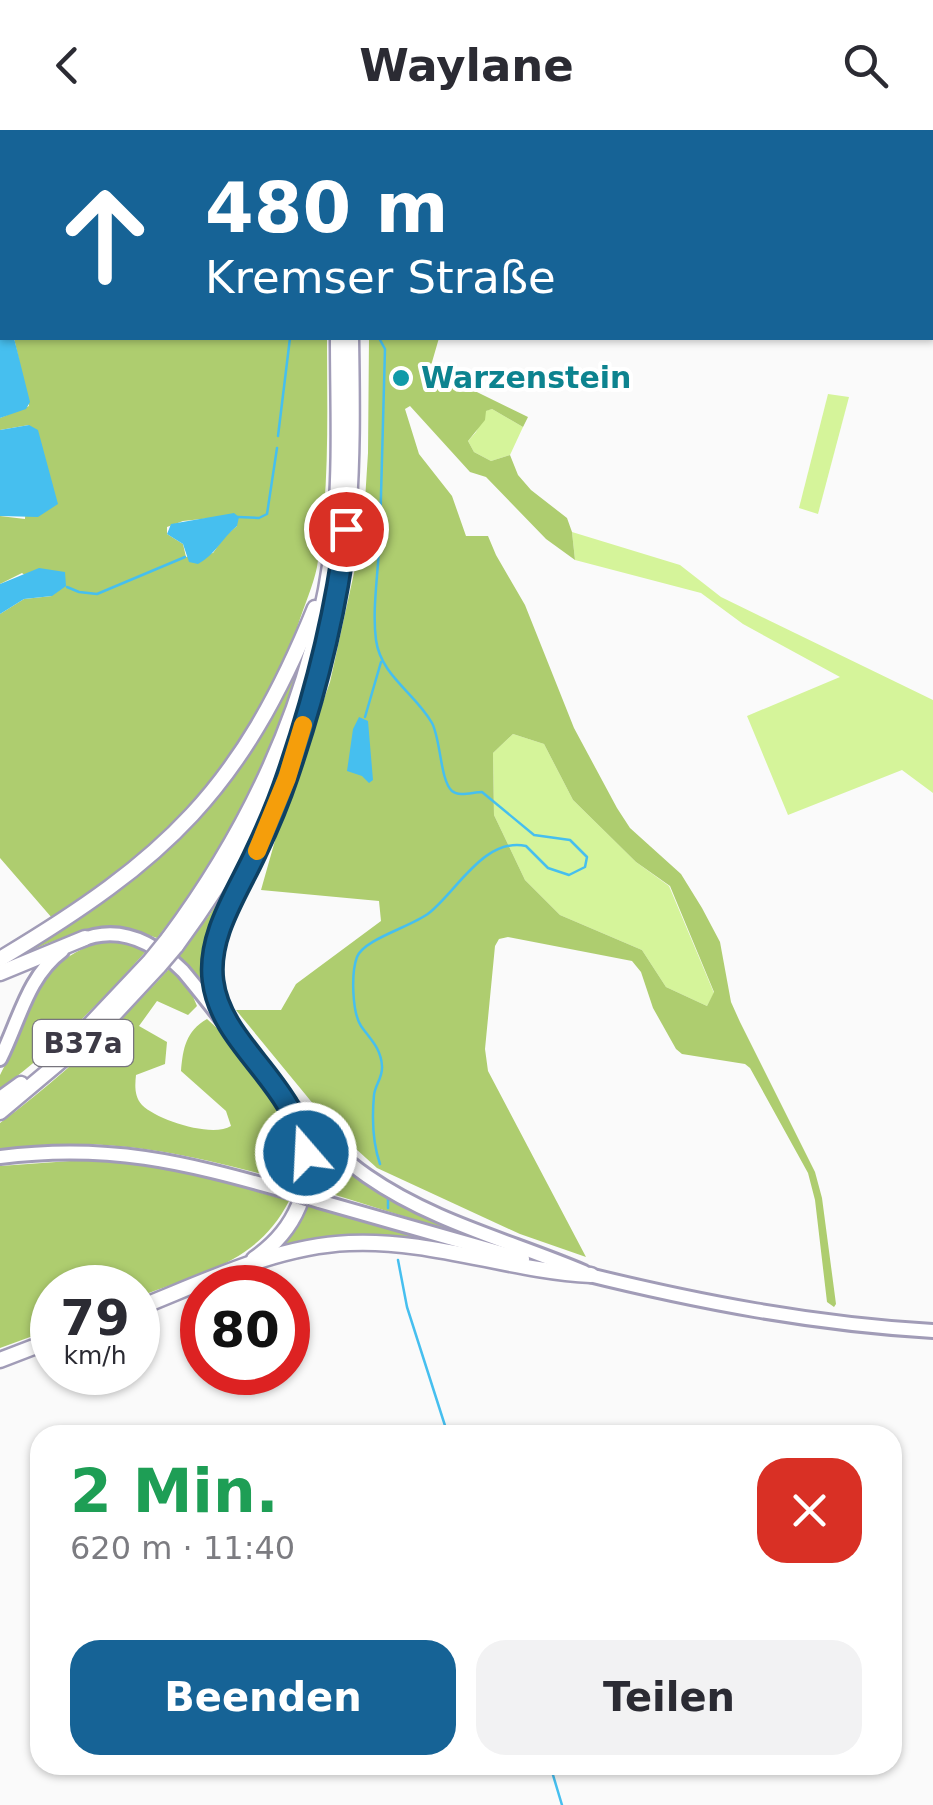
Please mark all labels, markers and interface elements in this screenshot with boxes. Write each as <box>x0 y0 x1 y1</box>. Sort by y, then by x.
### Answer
icon: back <box>40 38 95 93</box>
icon: search <box>838 38 893 93</box>
text: Waylane <box>359 39 574 92</box>
text: 480 m <box>205 167 448 249</box>
icon: ahead <box>40 170 170 300</box>
text: Kremser Straße <box>205 251 556 304</box>
place label: Warzenstein <box>421 360 631 395</box>
marker: Warzenstein <box>390 367 412 389</box>
pin <box>304 487 389 572</box>
icon: arrive <box>319 502 374 557</box>
road number: B37a <box>33 1020 133 1066</box>
position arrow <box>254 1101 358 1205</box>
speed limit sign: 80 <box>180 1265 310 1395</box>
text: 79 <box>60 1289 130 1347</box>
text: km/h <box>63 1341 127 1370</box>
text: 2 Min. <box>70 1456 278 1526</box>
button: close <box>757 1458 862 1563</box>
text: 620 m · 11:40 <box>70 1529 295 1567</box>
button: Beenden <box>70 1640 456 1755</box>
button: Teilen <box>476 1640 862 1755</box>

